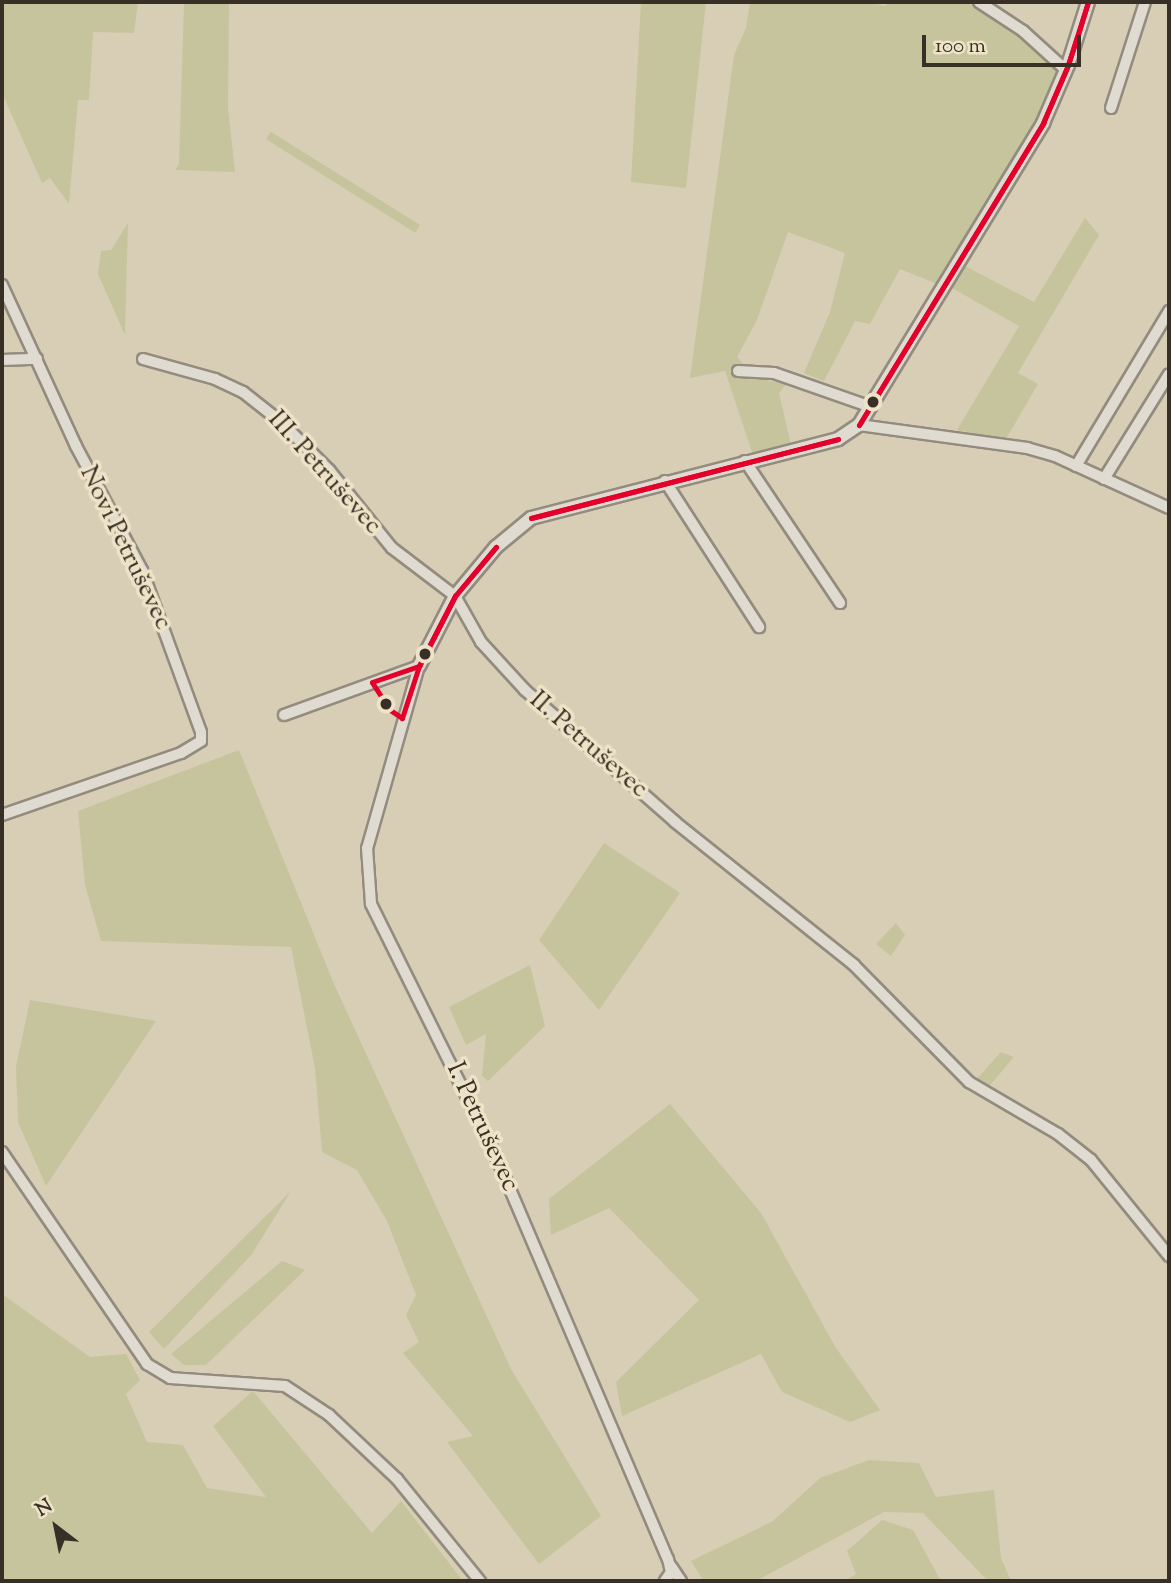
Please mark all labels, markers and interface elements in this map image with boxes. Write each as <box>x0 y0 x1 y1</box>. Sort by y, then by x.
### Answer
scale bar <box>926 21 1085 65</box>
text: 100 m <box>935 32 986 62</box>
unlabelled marker <box>866 395 880 409</box>
street label: III. Petruševec <box>260 405 388 541</box>
street label: Novi Petruševec <box>72 461 178 635</box>
unlabelled marker <box>418 647 432 661</box>
street label: II. Petruševec <box>522 685 654 805</box>
unlabelled marker <box>379 697 393 711</box>
street label: I. Petruševec <box>439 1058 525 1196</box>
north arrow <box>21 1492 91 1562</box>
text: N <box>31 1493 58 1524</box>

